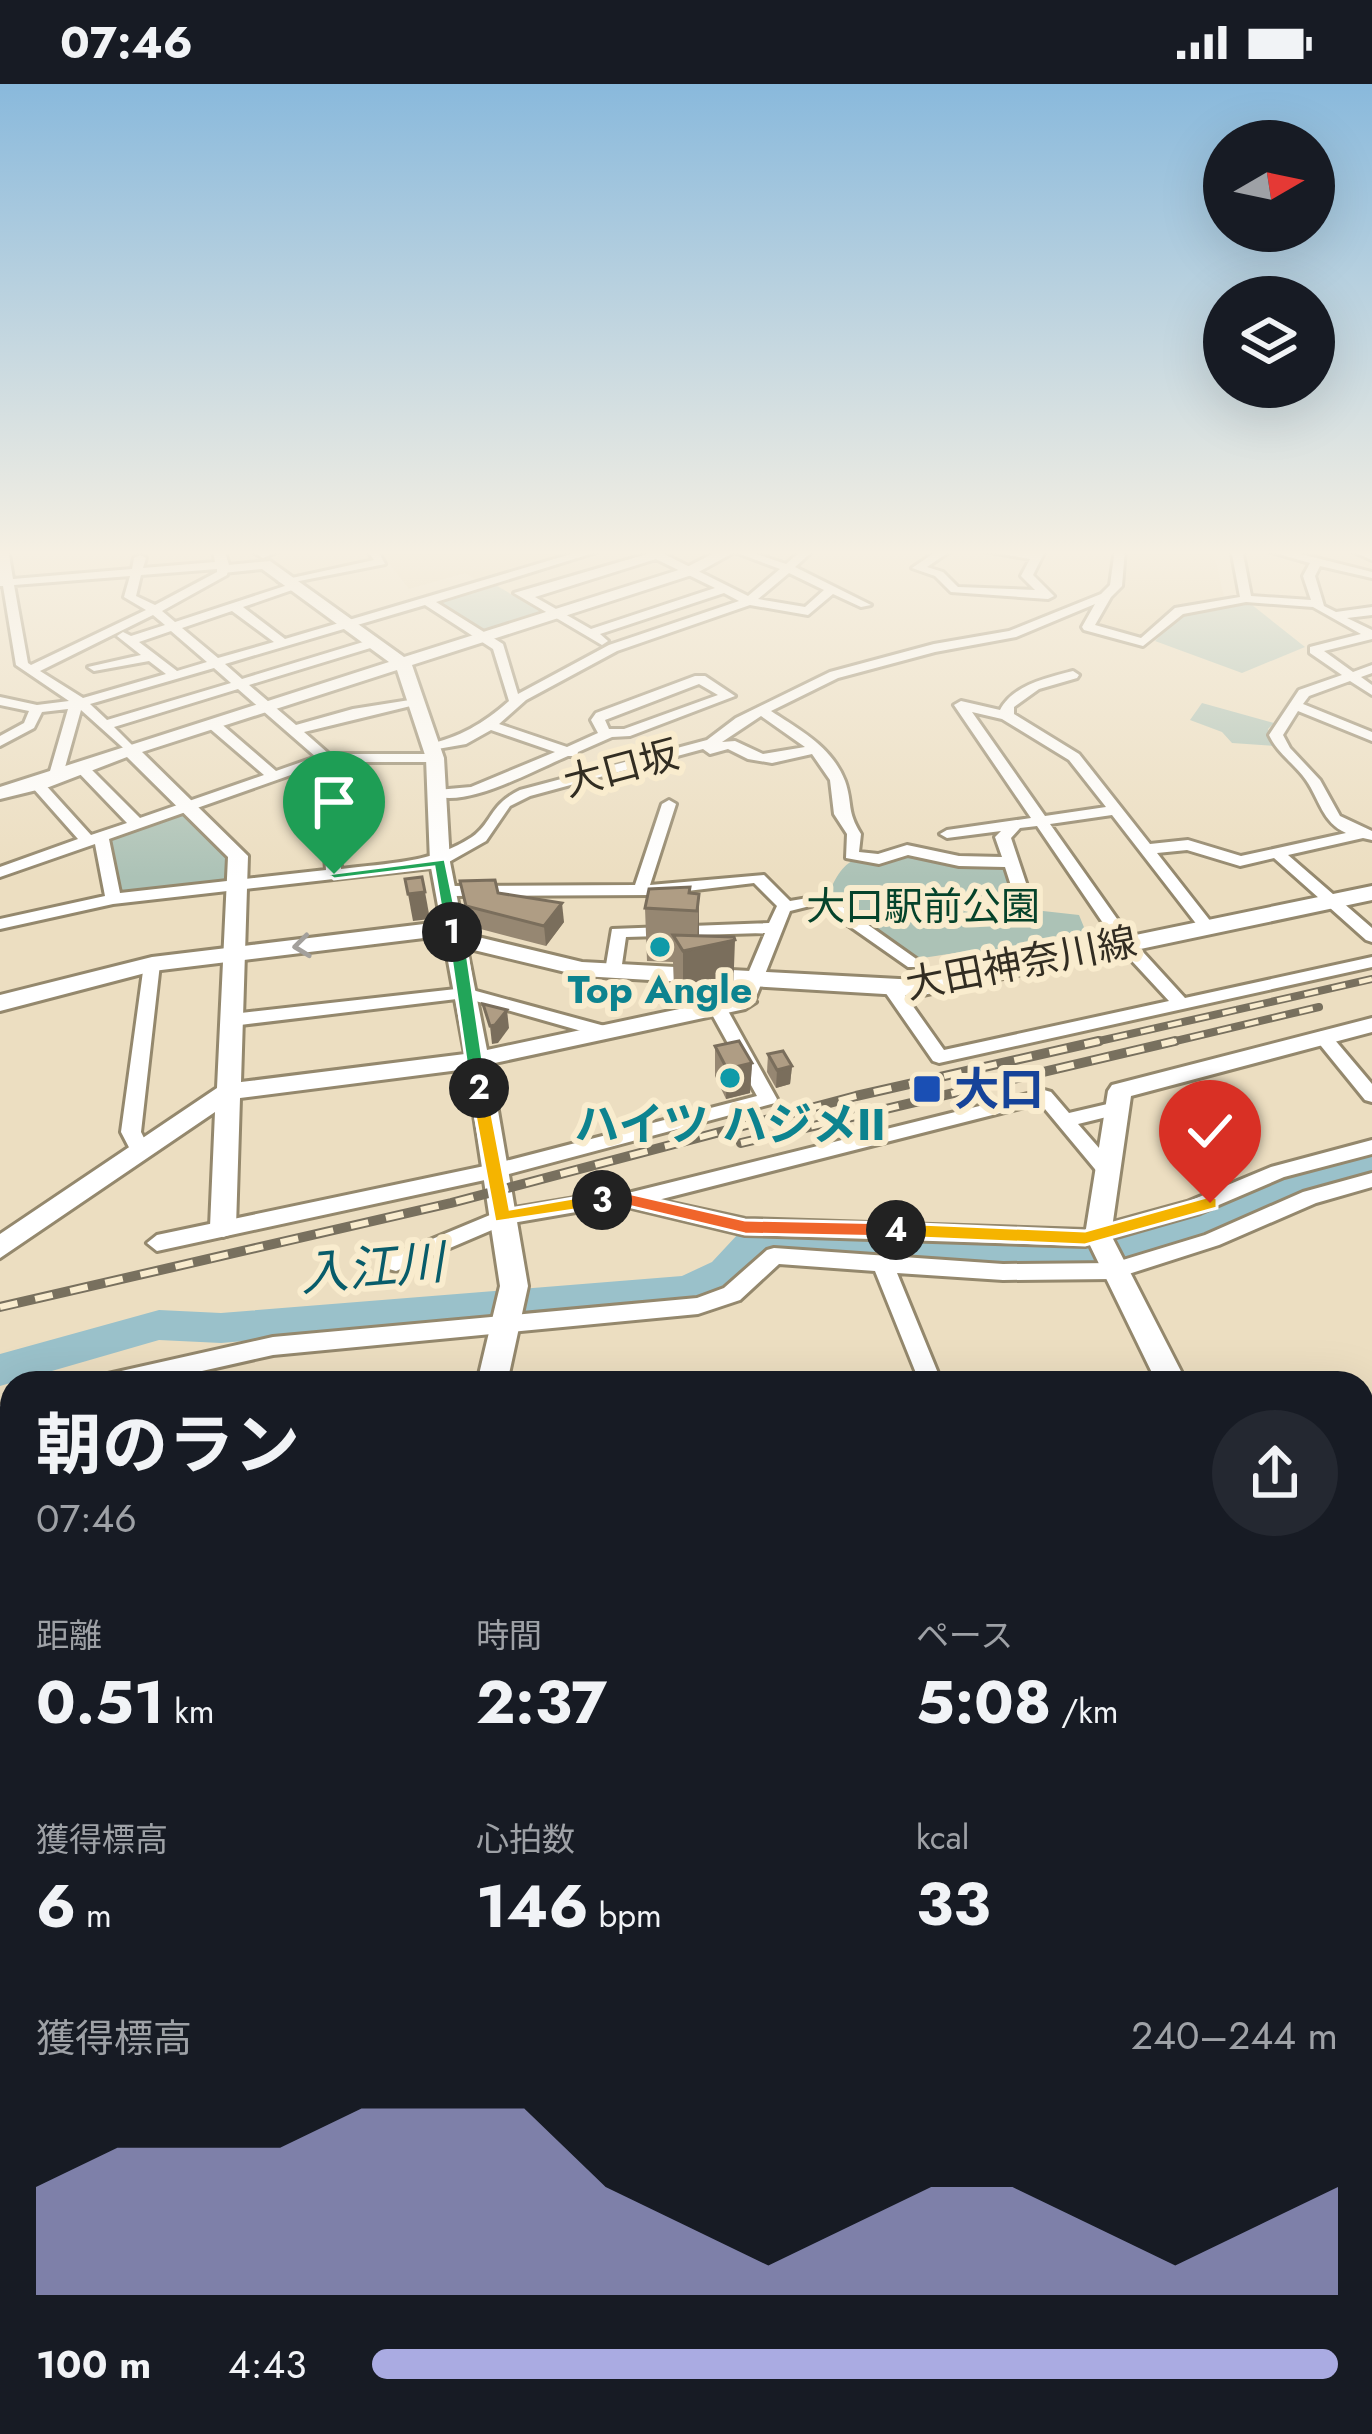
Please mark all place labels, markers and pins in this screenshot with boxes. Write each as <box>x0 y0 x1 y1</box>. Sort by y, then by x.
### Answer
pin <box>283 751 385 874</box>
pin: 1 <box>422 902 482 962</box>
marker: Top Angle <box>647 934 673 960</box>
place label: Top Angle <box>568 961 752 1018</box>
place label: 大口 <box>954 1057 1044 1122</box>
pin: 2 <box>449 1058 509 1118</box>
marker: ハイツ ハジメII <box>717 1065 743 1091</box>
marker: 大口 <box>911 1073 943 1105</box>
pin <box>1159 1080 1261 1203</box>
place label: ハイツ ハジメII <box>574 1092 886 1157</box>
pin: 3 <box>572 1170 632 1230</box>
pin: 4 <box>866 1200 926 1260</box>

